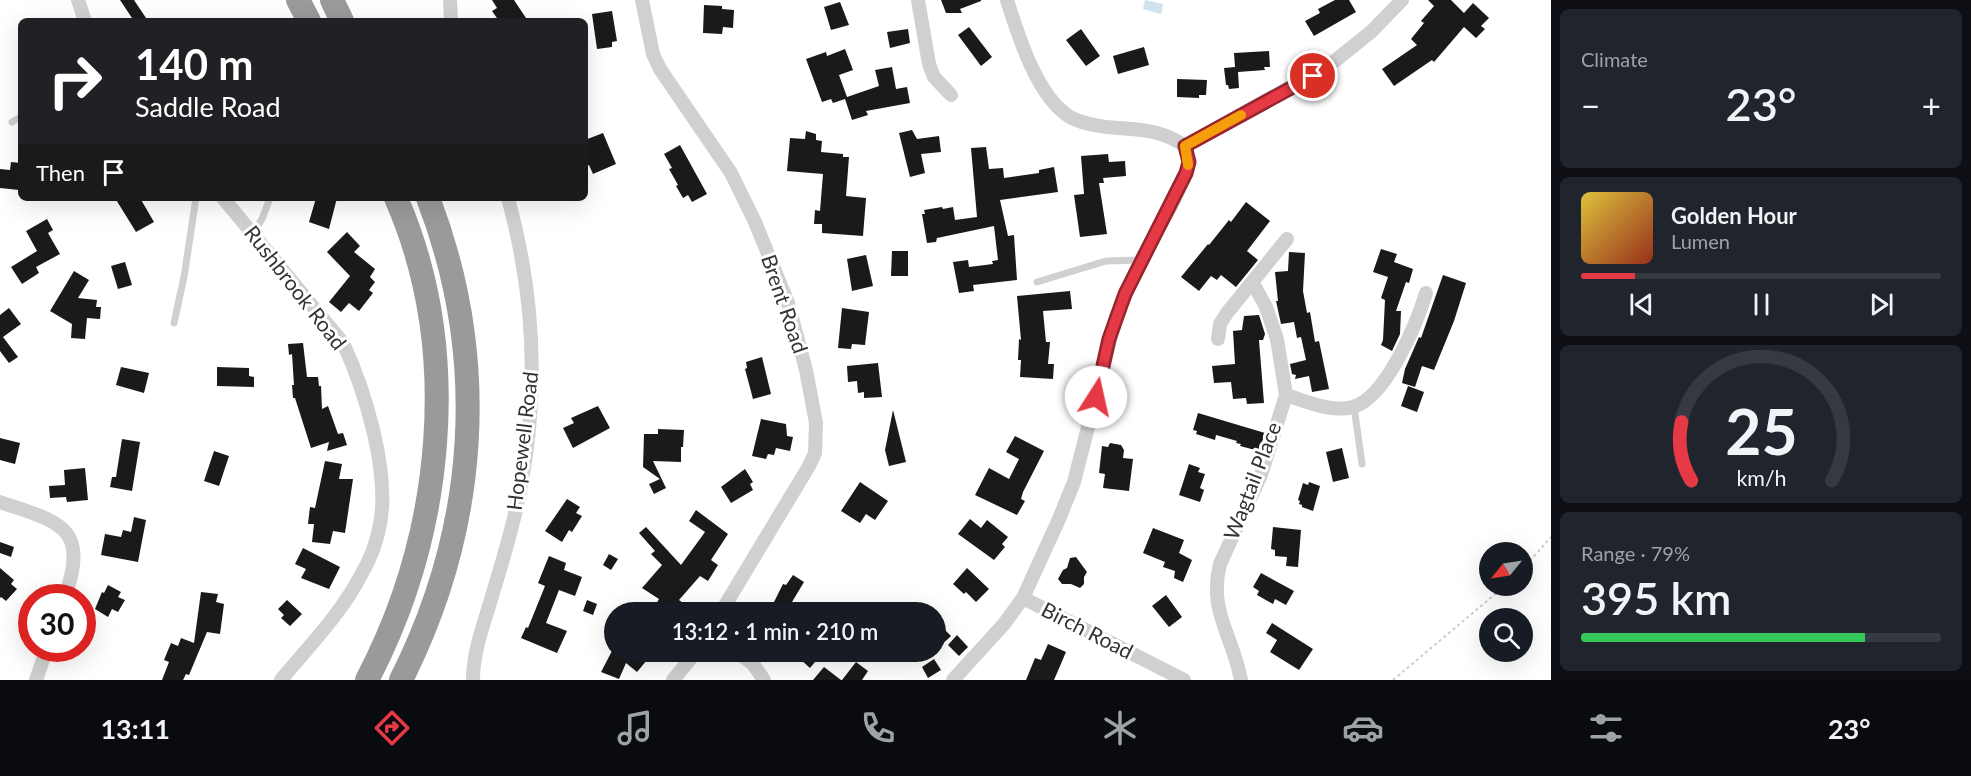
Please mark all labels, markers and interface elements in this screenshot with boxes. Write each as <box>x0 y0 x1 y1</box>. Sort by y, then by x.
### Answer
text: 140 m <box>135 39 253 89</box>
icon: right <box>36 42 114 120</box>
text: Climate <box>1581 47 1648 71</box>
pin <box>1287 50 1338 101</box>
icon: arrive <box>1296 59 1329 92</box>
text: 23° <box>1726 77 1796 131</box>
text: − <box>1581 85 1600 125</box>
text: + <box>1922 85 1941 125</box>
text: Saddle Road <box>135 90 281 123</box>
icon: arrive <box>97 156 130 189</box>
text: Then <box>36 159 85 186</box>
text: Golden Hour <box>1671 202 1797 229</box>
street label: Rushbrook Road <box>240 220 352 354</box>
text: Lumen <box>1671 229 1730 253</box>
street label: Brent Road <box>757 251 814 356</box>
icon: previous <box>1625 288 1658 321</box>
icon: pause <box>1745 288 1778 321</box>
icon: next <box>1865 288 1898 321</box>
position arrow <box>1064 365 1128 429</box>
street label: Hopewell Road <box>501 370 542 512</box>
text: 25 <box>1725 393 1797 468</box>
street label: Wagtail Place <box>1218 418 1286 543</box>
text: km/h <box>1736 465 1786 491</box>
text: Range · 79% <box>1581 541 1690 565</box>
north arrow <box>1479 542 1533 596</box>
map controls <box>1479 542 1533 662</box>
text: 395 km <box>1581 571 1731 625</box>
speed limit sign: 30 <box>18 584 96 662</box>
street label: Birch Road <box>1038 596 1138 663</box>
button: search <box>1479 608 1533 662</box>
text: 13:12 · 1 min · 210 m <box>672 618 878 645</box>
icon: directions <box>371 707 413 749</box>
icon: music <box>614 707 656 749</box>
icon: phone <box>857 707 899 749</box>
icon: climate <box>1099 707 1141 749</box>
icon: car <box>1342 707 1384 749</box>
icon: filters <box>1585 707 1627 749</box>
text: 13:11 <box>100 712 170 745</box>
text: 23° <box>1828 712 1870 745</box>

